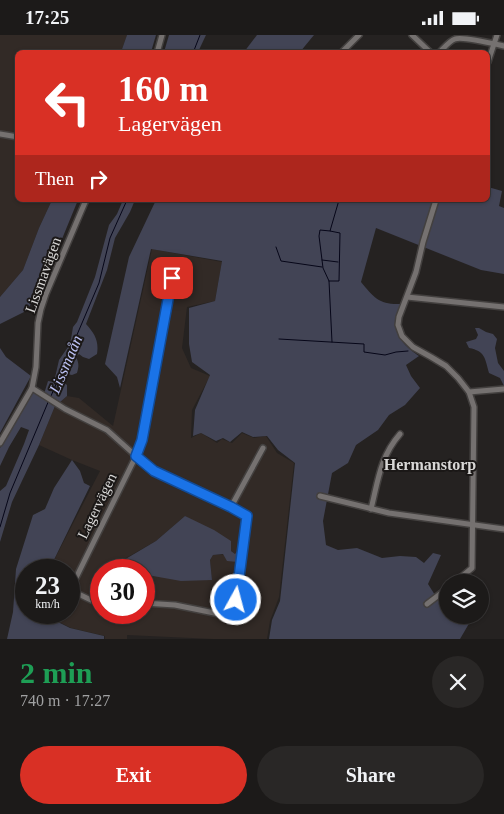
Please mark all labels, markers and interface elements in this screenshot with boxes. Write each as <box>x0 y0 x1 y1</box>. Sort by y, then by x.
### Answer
text: 17:25 <box>25 7 69 28</box>
icon: left <box>35 70 100 135</box>
text: 160 m <box>118 70 208 109</box>
text: Lagervägen <box>118 111 222 136</box>
icon: right <box>84 165 112 193</box>
text: Then <box>35 168 74 189</box>
street label: Lissmavägen <box>22 235 64 315</box>
pin <box>151 257 193 299</box>
icon: arrive <box>158 264 186 292</box>
water label: Lissmaån <box>45 333 85 397</box>
district label: Hermanstorp <box>384 456 476 474</box>
street label: Lagervägen <box>74 470 120 541</box>
speed limit sign: 30 <box>90 559 155 624</box>
text: 23 <box>35 572 60 599</box>
position arrow <box>209 573 261 625</box>
map controls <box>439 574 489 624</box>
button: layers <box>439 574 489 624</box>
text: km/h <box>35 597 60 611</box>
text: 2 min <box>20 656 93 689</box>
button: close <box>432 656 484 708</box>
text: 740 m · 17:27 <box>20 692 110 709</box>
button: Exit <box>20 746 247 804</box>
button: Share <box>257 746 484 804</box>

